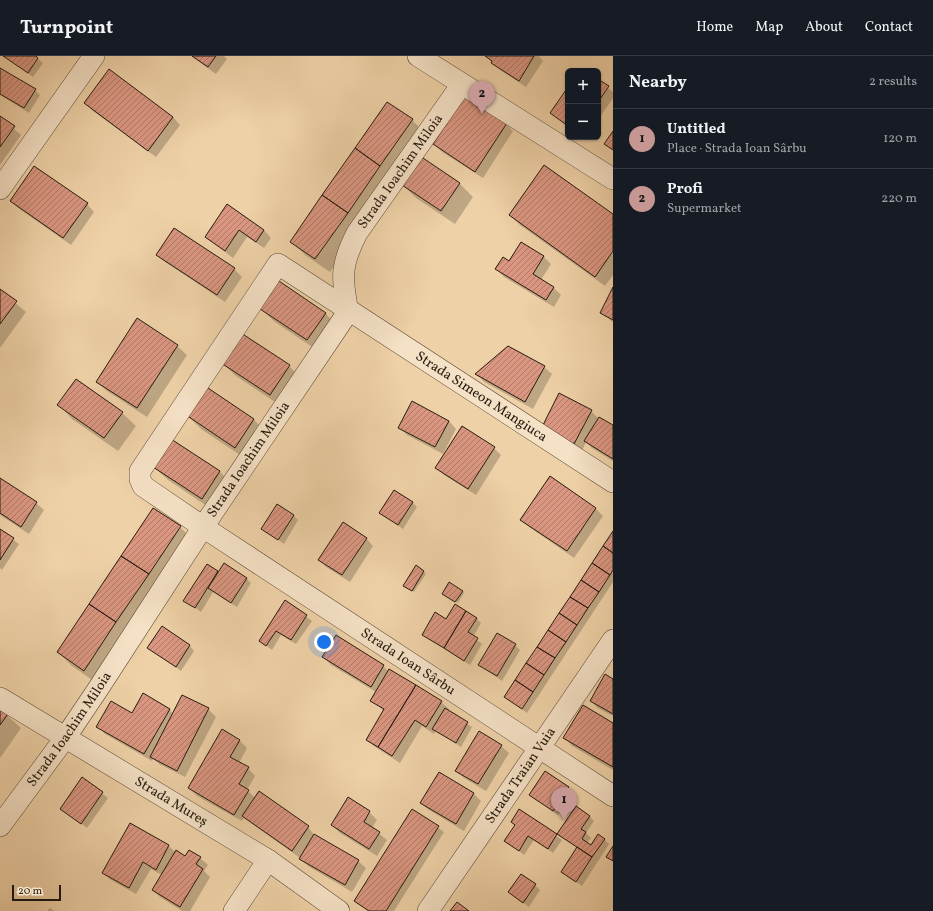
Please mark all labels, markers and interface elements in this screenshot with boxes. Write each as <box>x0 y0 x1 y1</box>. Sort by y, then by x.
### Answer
text: Turnpoint <box>20 15 113 41</box>
text: Home <box>696 18 733 37</box>
text: Map <box>755 18 783 37</box>
text: About <box>805 18 843 37</box>
text: Contact <box>865 18 913 37</box>
map controls <box>565 68 601 140</box>
button: + <box>565 68 601 104</box>
text: Nearby <box>629 71 687 94</box>
text: 2 results <box>869 73 917 91</box>
pin: 2 <box>469 81 495 114</box>
button: − <box>565 104 601 140</box>
street label: Strada Ioachim Miloia <box>353 110 447 233</box>
text: Untitled <box>667 119 726 140</box>
text: 1 <box>639 130 645 148</box>
text: 120 m <box>883 130 917 148</box>
text: Place · Strada Ioan Sârbu <box>667 140 807 158</box>
text: Profi <box>667 179 703 200</box>
text: 2 <box>639 190 645 208</box>
text: 220 m <box>881 190 917 208</box>
text: Supermarket <box>667 200 742 218</box>
street label: Strada Simeon Mangiuca <box>411 347 551 447</box>
street label: Strada Ioachim Miloia <box>203 398 295 521</box>
street label: Strada Ioan Sârbu <box>357 623 459 700</box>
your location <box>314 632 334 652</box>
street label: Strada Ioachim Miloia <box>23 668 116 791</box>
street label: Strada Traian Vuia <box>481 723 560 828</box>
street label: Strada Mureș <box>131 772 211 831</box>
pin: 1 <box>551 787 577 820</box>
scale bar <box>12 883 61 902</box>
text: 20 m <box>18 884 42 899</box>

